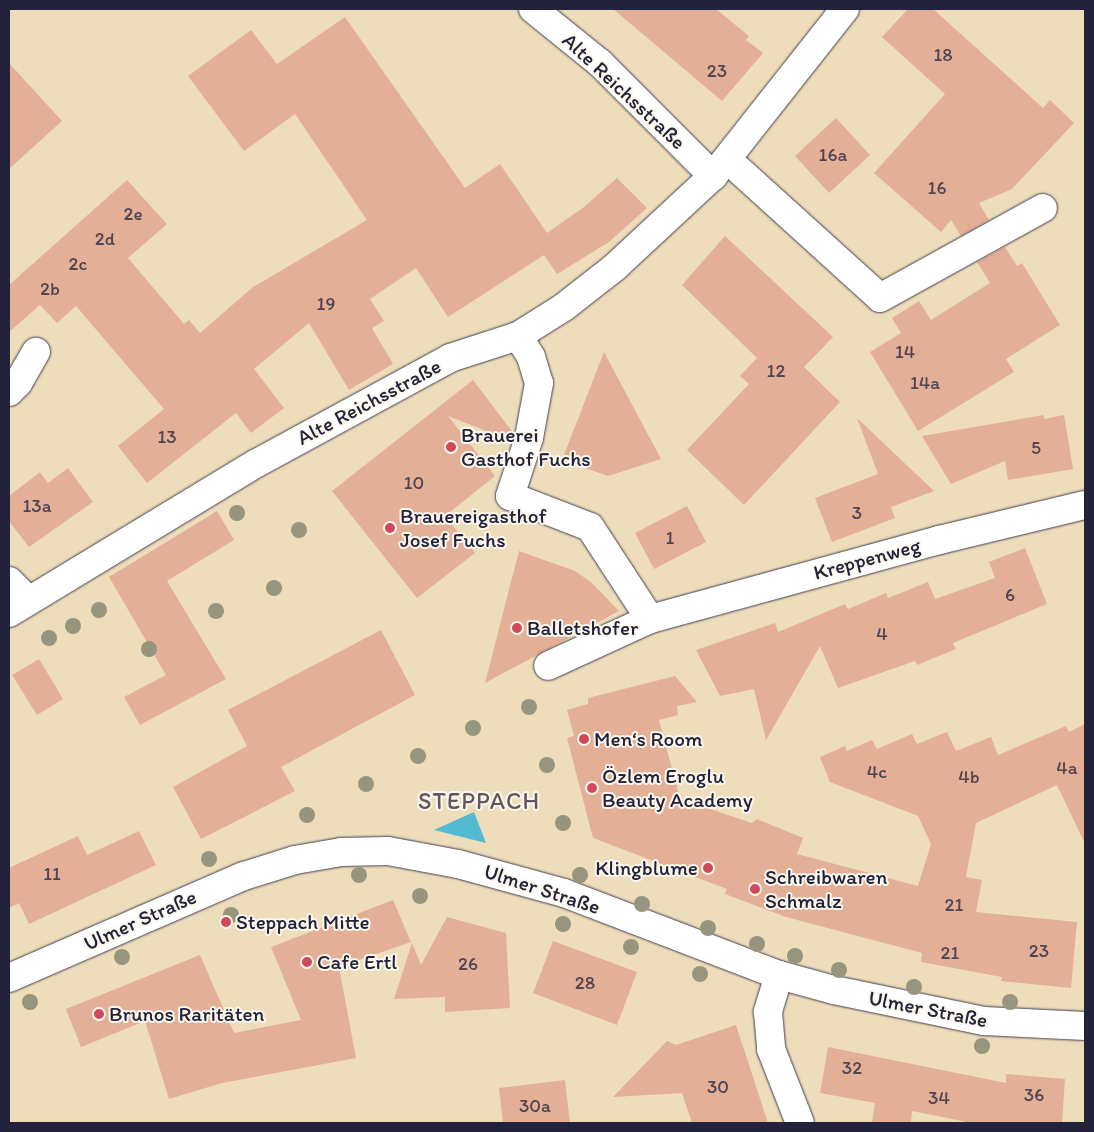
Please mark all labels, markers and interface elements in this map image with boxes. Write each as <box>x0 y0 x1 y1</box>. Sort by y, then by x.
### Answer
street label: Alte Reichsstraße <box>557 27 691 155</box>
house number: 18 <box>933 44 953 66</box>
house number: 23 <box>707 60 727 82</box>
house number: 16a <box>819 144 847 166</box>
house number: 16 <box>928 177 946 199</box>
house number: 2e <box>123 203 143 225</box>
house number: 2d <box>95 228 115 250</box>
house number: 2c <box>69 253 87 275</box>
house number: 2b <box>40 278 60 300</box>
house number: 19 <box>317 293 335 315</box>
house number: 14 <box>895 341 915 363</box>
street label: Alte Reichsstraße <box>293 353 445 451</box>
house number: 12 <box>767 360 785 382</box>
house number: 14a <box>910 372 940 394</box>
place label: Brauerei Gasthof Fuchs <box>461 422 590 472</box>
house number: 13 <box>157 426 177 448</box>
house number: 5 <box>1031 437 1041 459</box>
marker: Brauerei Gasthof Fuchs <box>445 441 457 453</box>
house number: 10 <box>404 472 424 494</box>
house number: 13a <box>22 495 52 517</box>
house number: 3 <box>852 502 862 524</box>
place label: Brauereigasthof Josef Fuchs <box>400 503 546 553</box>
marker: Brauereigasthof Josef Fuchs <box>384 522 396 534</box>
house number: 1 <box>666 527 674 549</box>
street label: Kreppenweg <box>811 533 923 585</box>
house number: 6 <box>1005 584 1015 606</box>
place label: Balletshofer <box>527 615 638 641</box>
marker: Balletshofer <box>511 622 523 634</box>
house number: 4 <box>876 623 888 645</box>
place label: Men‘s Room <box>594 726 702 752</box>
marker: Men‘s Room <box>578 733 590 745</box>
house number: 4a <box>1056 757 1078 779</box>
house number: 4c <box>867 761 887 783</box>
place label: Özlem Eroglu Beauty Academy <box>602 763 753 813</box>
house number: 4b <box>958 766 980 788</box>
marker: Özlem Eroglu Beauty Academy <box>586 782 598 794</box>
district label: STEPPACH <box>416 787 542 815</box>
place label: Klingblume <box>595 855 698 881</box>
street label: Ulmer Straße <box>480 858 604 920</box>
marker: Klingblume <box>702 862 714 874</box>
house number: 11 <box>43 863 61 885</box>
place label: Schreibwaren Schmalz <box>765 864 887 914</box>
marker: Schreibwaren Schmalz <box>749 883 761 895</box>
street label: Ulmer Straße <box>79 884 201 956</box>
house number: 21 <box>945 894 963 916</box>
place label: Steppach Mitte <box>236 909 370 935</box>
marker: Steppach Mitte <box>220 916 232 928</box>
house number: 23 <box>1029 940 1049 962</box>
house number: 21 <box>941 942 959 964</box>
place label: Cafe Ertl <box>317 949 398 975</box>
house number: 26 <box>458 953 478 975</box>
marker: Cafe Ertl <box>301 956 313 968</box>
house number: 28 <box>575 972 595 994</box>
street label: Ulmer Straße <box>866 985 990 1033</box>
place label: Brunos Raritäten <box>109 1001 265 1027</box>
marker: Brunos Raritäten <box>93 1008 105 1020</box>
house number: 32 <box>842 1057 862 1079</box>
house number: 30 <box>707 1076 729 1098</box>
house number: 36 <box>1024 1084 1044 1106</box>
house number: 34 <box>928 1087 950 1109</box>
house number: 30a <box>519 1095 551 1117</box>

